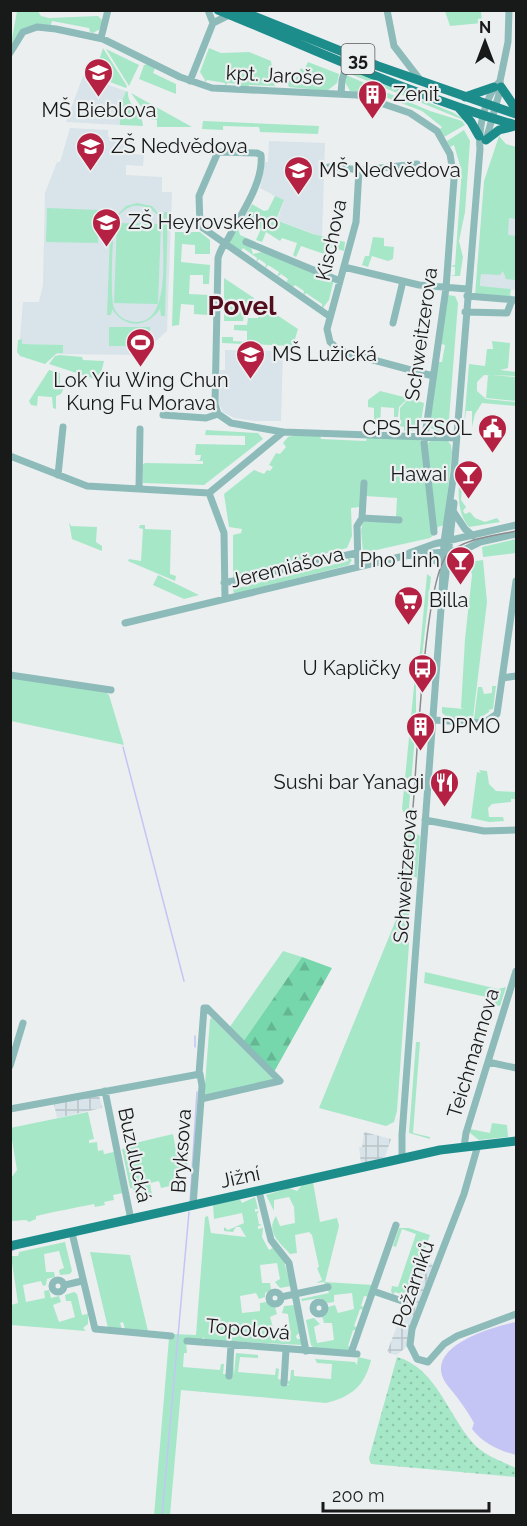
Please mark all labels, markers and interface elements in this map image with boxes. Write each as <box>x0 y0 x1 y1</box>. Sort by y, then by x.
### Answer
north arrow <box>455 12 515 72</box>
text: N <box>479 18 491 37</box>
road number: 35 <box>342 44 374 74</box>
school or university icon: MŠ Bieblova <box>83 56 115 98</box>
street label: kpt. Jaroše <box>225 60 325 90</box>
building icon: Zenit <box>356 78 388 120</box>
place label: Zenit <box>393 82 440 106</box>
place label: MŠ Bieblova <box>42 97 156 122</box>
school or university icon: ZŠ Nedvědova <box>74 130 106 172</box>
place label: ZŠ Nedvědova <box>111 133 248 158</box>
school or university icon: MŠ Nedvědova <box>282 154 314 196</box>
place label: MŠ Nedvědova <box>319 157 461 182</box>
street label: Kischova <box>311 197 351 283</box>
school or university icon: ZŠ Heyrovského <box>91 206 123 248</box>
place label: ZŠ Heyrovského <box>128 209 278 234</box>
street label: Schweitzerova <box>400 266 442 402</box>
district label: Povel <box>208 291 277 321</box>
sports icon: Lok Yiu Wing Chun Kung Fu Morava <box>125 326 157 368</box>
school or university icon: MŠ Lužická <box>235 338 267 380</box>
place label: MŠ Lužická <box>272 341 377 366</box>
place label: Lok Yiu Wing Chun Kung Fu Morava <box>53 368 229 415</box>
public building icon: CPS HZSOL <box>477 412 509 454</box>
place label: CPS HZSOL <box>362 416 472 440</box>
bar icon: Hawai <box>452 458 484 500</box>
place label: Hawai <box>391 462 447 486</box>
street label: Jeremiášova <box>228 541 346 593</box>
bar icon: Pho Linh <box>445 544 477 586</box>
place label: Pho Linh <box>360 548 440 572</box>
supermarket icon: Billa <box>392 584 424 626</box>
place label: Billa <box>429 588 468 612</box>
bus stop icon: U Kapličky <box>406 652 438 694</box>
place label: U Kapličky <box>302 656 401 680</box>
building icon: DPMO <box>404 710 436 752</box>
place label: DPMO <box>441 714 500 738</box>
restaurant icon: Sushi bar Yanagi <box>429 766 461 808</box>
place label: Sushi bar Yanagi <box>274 770 424 794</box>
street label: Schweitzerova <box>388 808 422 944</box>
street label: Teichmannova <box>442 985 504 1121</box>
street label: Buzulucká <box>113 1105 157 1205</box>
street label: Bryksova <box>166 1108 196 1194</box>
street label: Jižní <box>218 1161 263 1193</box>
street label: Požárníků <box>387 1237 439 1331</box>
street label: Topolová <box>205 1313 291 1345</box>
scale bar <box>323 1475 490 1513</box>
text: 200 m <box>332 1485 385 1506</box>

